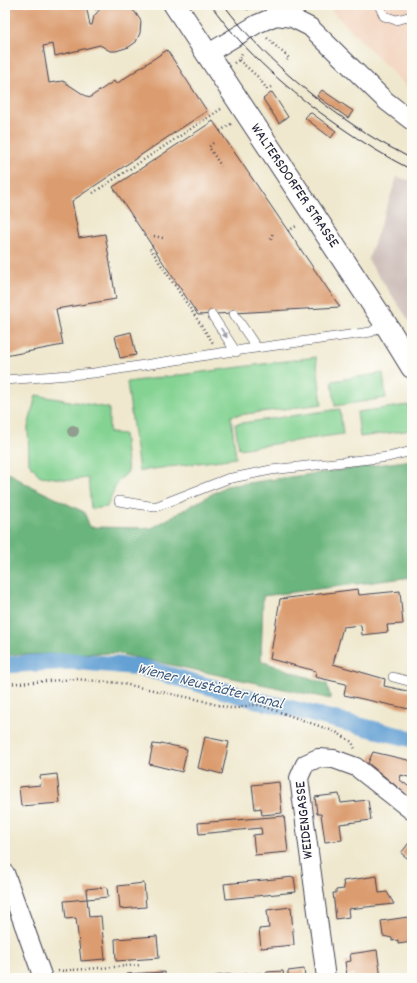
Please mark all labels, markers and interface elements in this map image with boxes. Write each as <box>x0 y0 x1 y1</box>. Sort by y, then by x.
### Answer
street label: WALTERSDORFER STRASSE <box>244 119 344 253</box>
one-way arrow <box>220 328 228 338</box>
water label: Wiener Neustädter Kanal <box>135 658 286 717</box>
street label: WEIDENGASSE <box>290 780 320 860</box>

